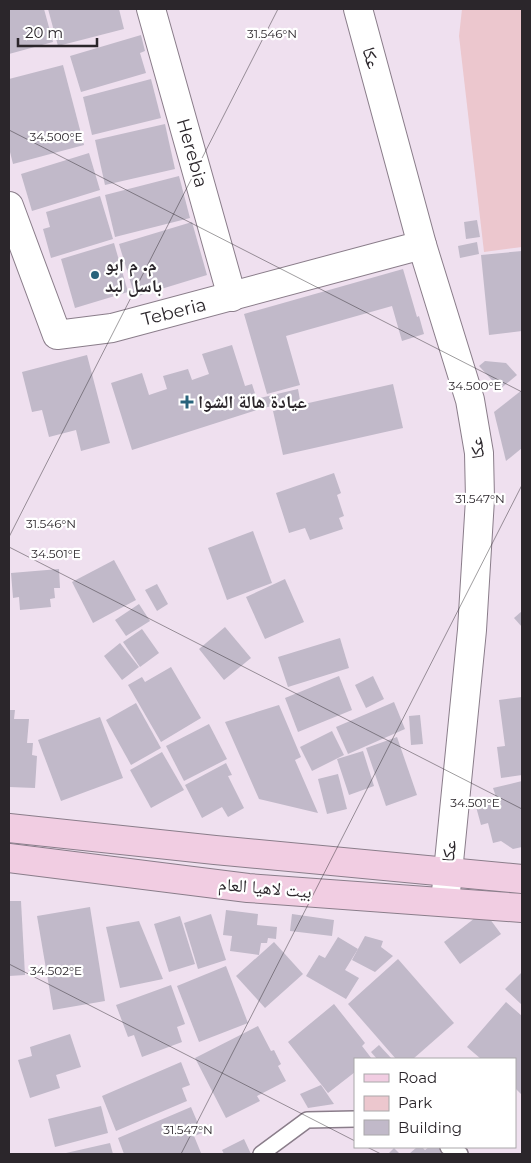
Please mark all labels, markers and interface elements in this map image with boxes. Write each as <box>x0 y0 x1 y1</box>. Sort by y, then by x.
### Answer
scale bar <box>18 15 96 47</box>
text: 20 m <box>25 23 63 42</box>
text: 31.546°N <box>247 26 297 41</box>
street label: عكا <box>358 45 384 71</box>
street label: Herebia <box>172 116 212 190</box>
text: 34.500°E <box>29 129 83 144</box>
place label: م. م ابو باسل لبد <box>105 254 162 297</box>
marker: م. م ابو باسل لبد <box>89 269 101 281</box>
street label: Teberia <box>139 293 209 331</box>
text: 34.500°E <box>448 378 502 393</box>
place label: عيادة هالة الشوا <box>198 391 307 413</box>
marker: عيادة هالة الشوا <box>180 395 194 409</box>
street label: عكا <box>465 436 489 460</box>
text: 31.547°N <box>455 491 505 506</box>
text: 31.546°N <box>26 516 76 531</box>
text: 34.501°E <box>31 546 81 561</box>
text: 34.501°E <box>450 795 500 810</box>
street label: عكا <box>437 839 461 863</box>
street label: بيت لاهيا العام <box>217 873 313 904</box>
text: 34.502°E <box>30 963 82 978</box>
legend <box>354 1058 516 1148</box>
text: Road <box>398 1068 437 1087</box>
text: Park <box>398 1093 432 1112</box>
text: Building <box>398 1118 462 1137</box>
text: 31.547°N <box>163 1122 213 1137</box>

